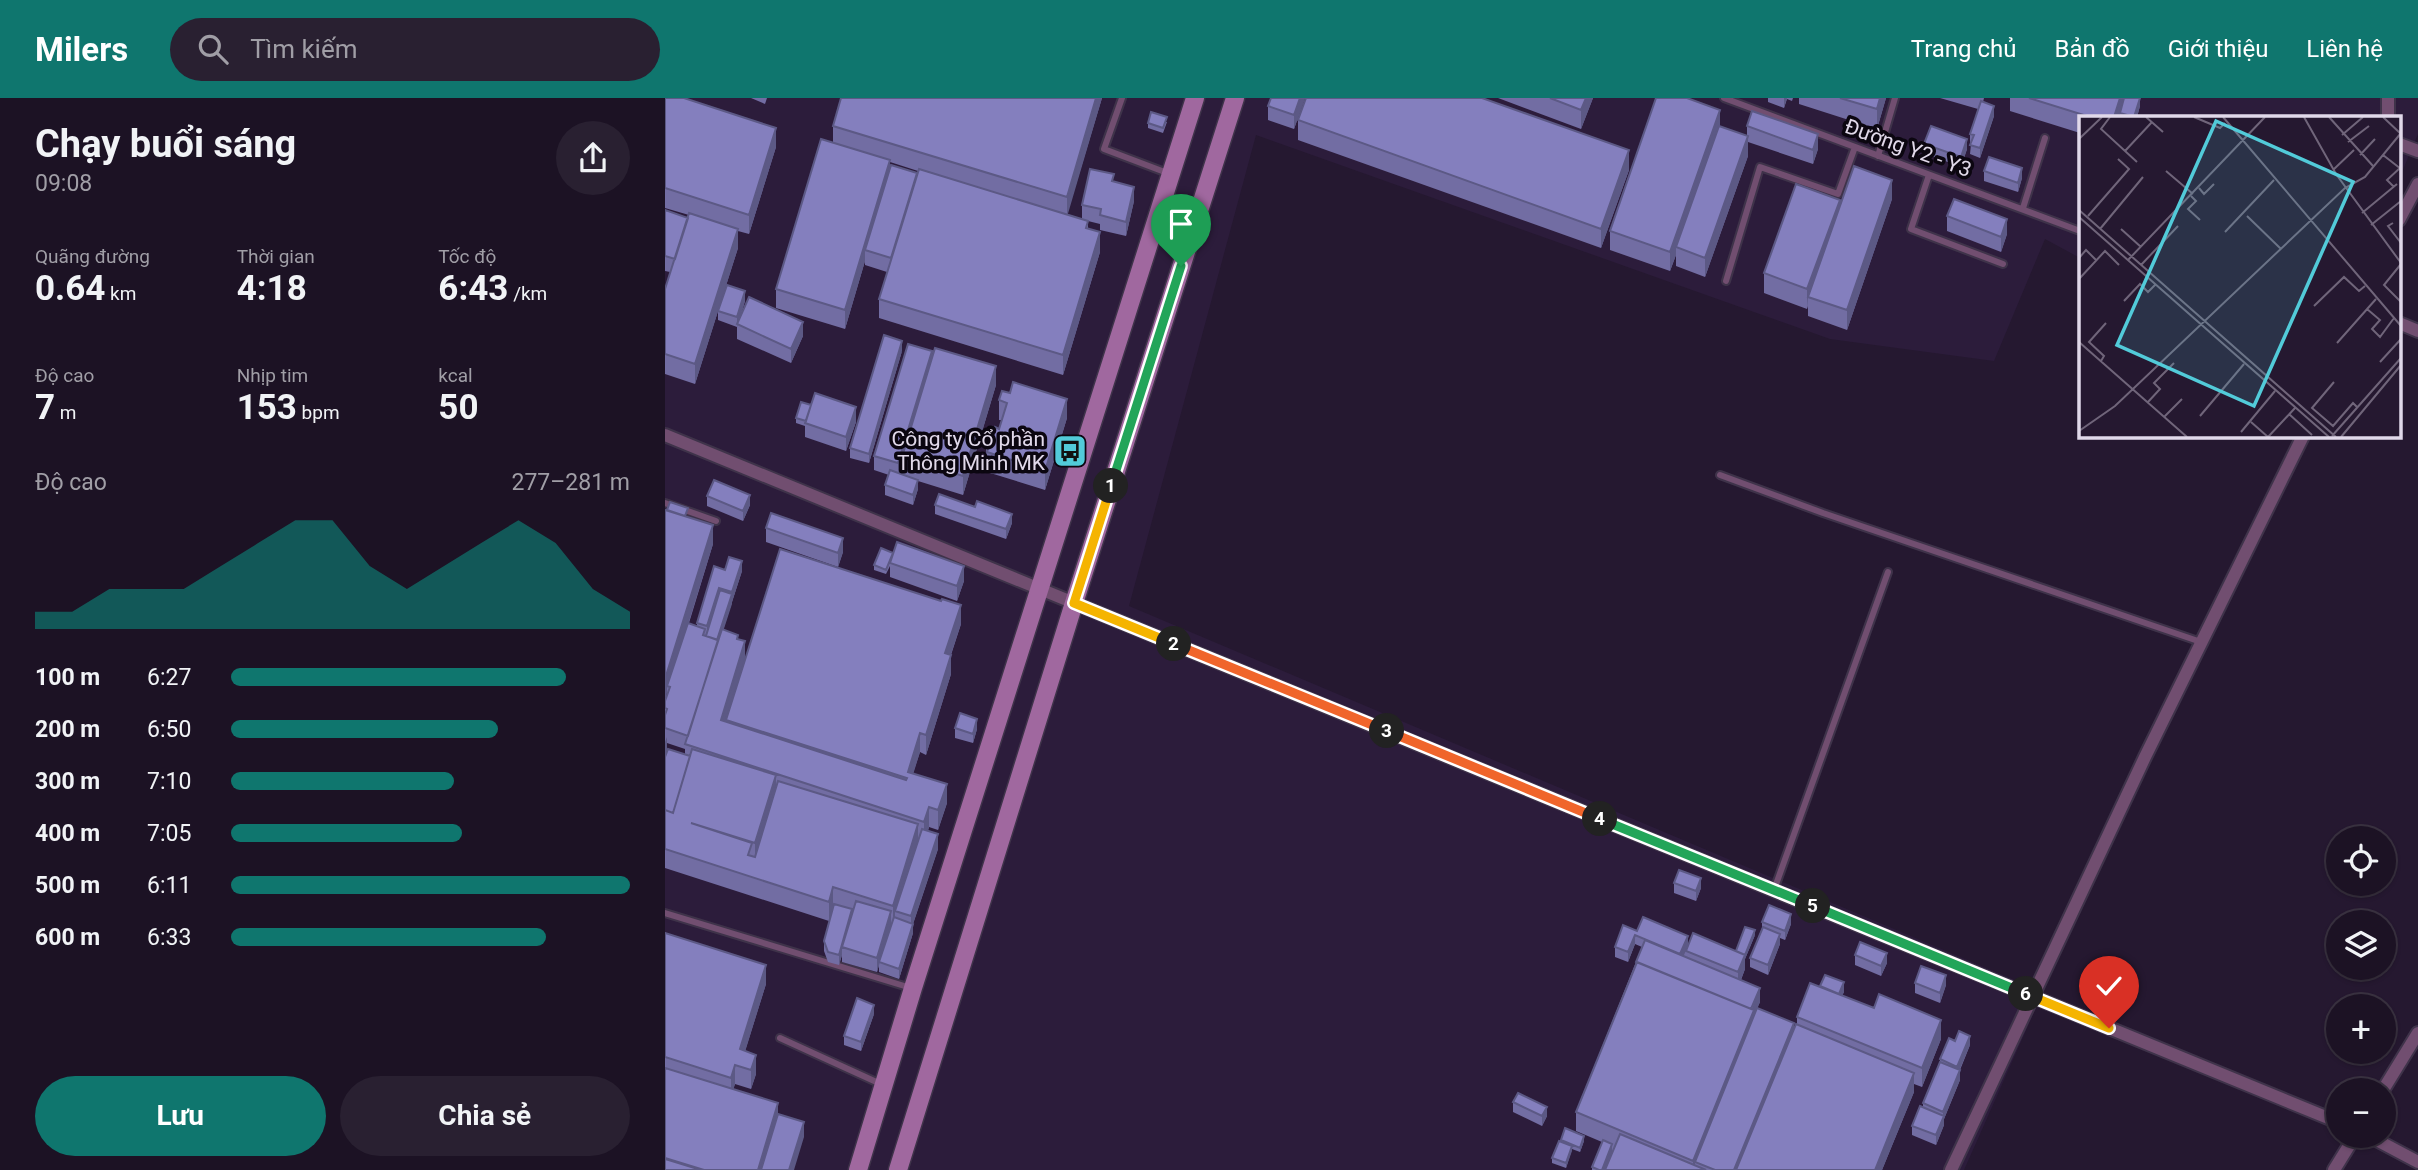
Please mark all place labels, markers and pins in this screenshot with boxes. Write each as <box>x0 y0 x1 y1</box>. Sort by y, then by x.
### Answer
pin <box>1151 194 1211 266</box>
place label: Công ty Cổ phần Thông Minh MK <box>892 427 1046 475</box>
bus stop icon: Công ty Cổ phần Thông Minh MK <box>1051 432 1089 470</box>
pin: 1 <box>1093 468 1129 504</box>
pin: 2 <box>1156 626 1191 662</box>
pin: 3 <box>1369 714 1405 748</box>
pin: 4 <box>1583 802 1618 836</box>
pin: 5 <box>1795 888 1831 924</box>
pin <box>2079 956 2139 1028</box>
pin: 6 <box>2009 976 2043 1012</box>

